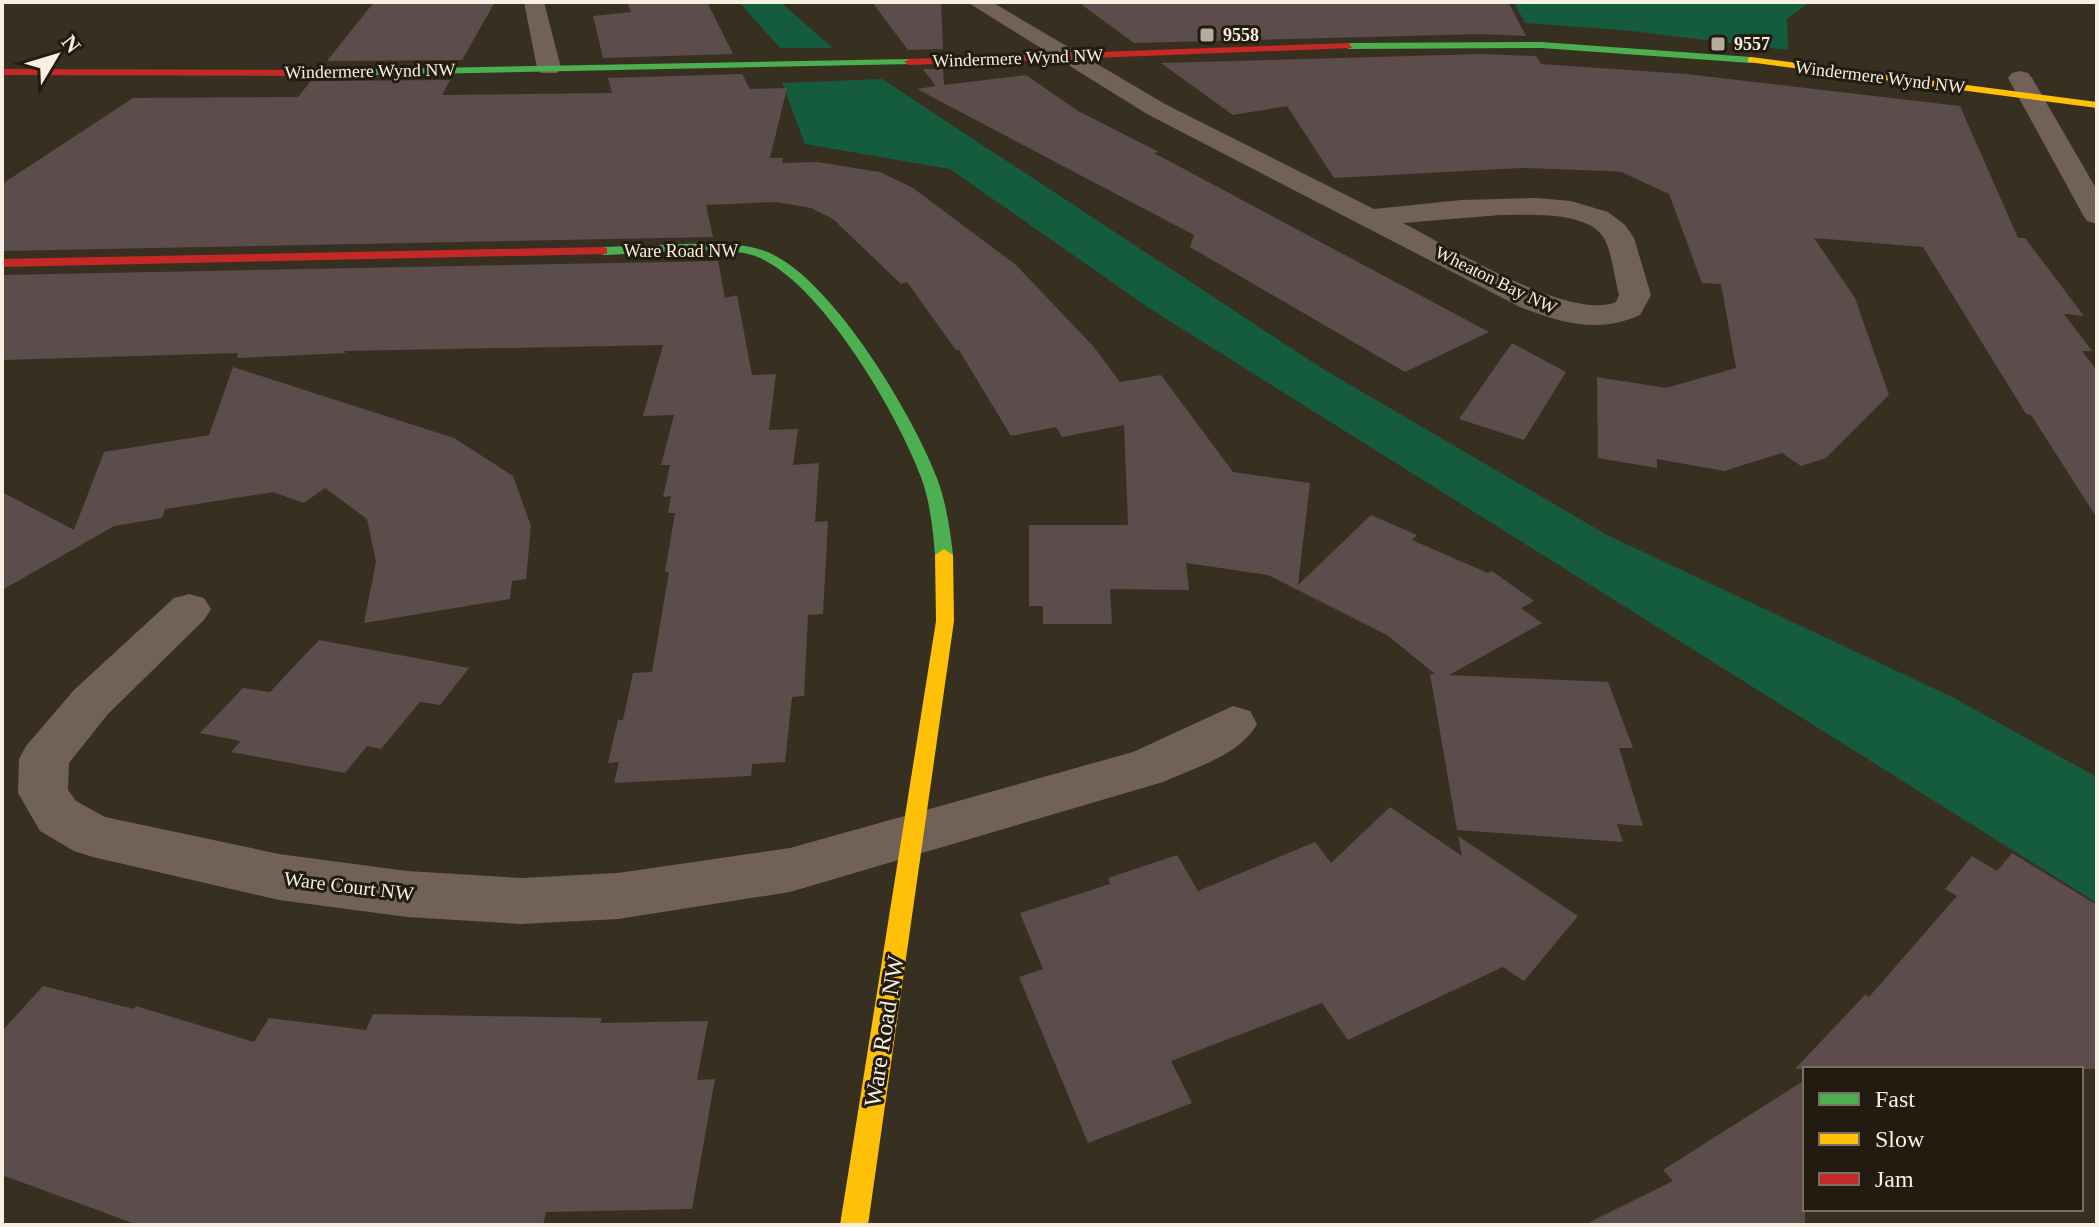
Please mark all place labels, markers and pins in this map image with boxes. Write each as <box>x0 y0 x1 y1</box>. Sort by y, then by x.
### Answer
place label: 9558 <box>1223 25 1259 45</box>
marker: 9558 <box>1198 26 1216 44</box>
place label: 9557 <box>1734 34 1770 54</box>
marker: 9557 <box>1709 35 1727 53</box>

